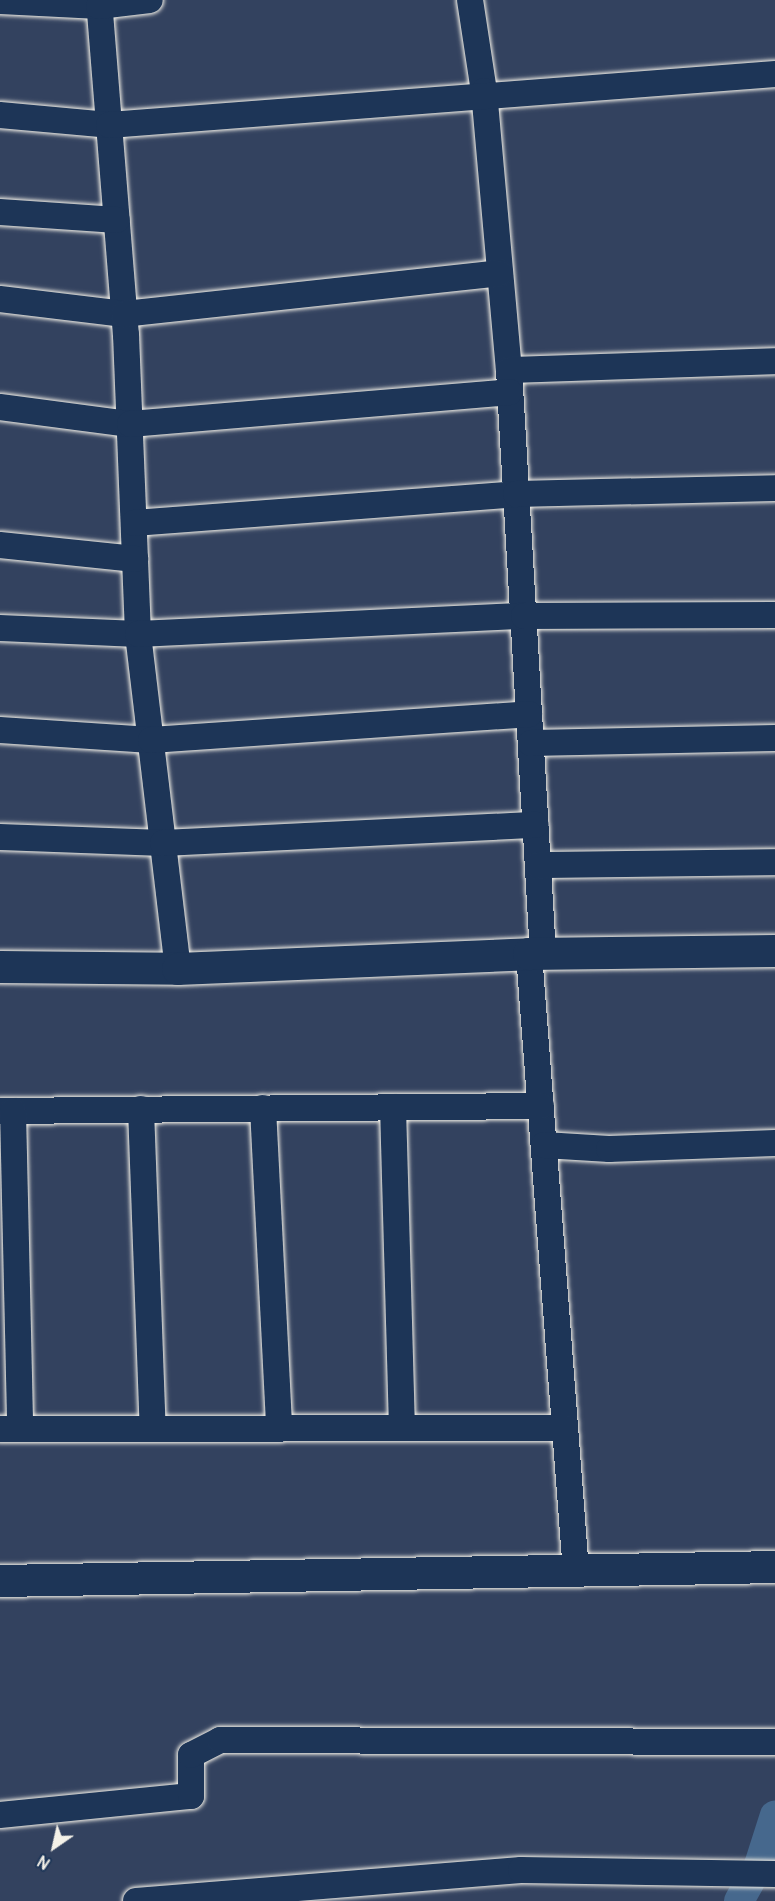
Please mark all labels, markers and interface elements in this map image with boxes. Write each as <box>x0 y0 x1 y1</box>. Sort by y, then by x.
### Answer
north arrow <box>24 1817 84 1877</box>
text: N <box>34 1851 54 1873</box>

